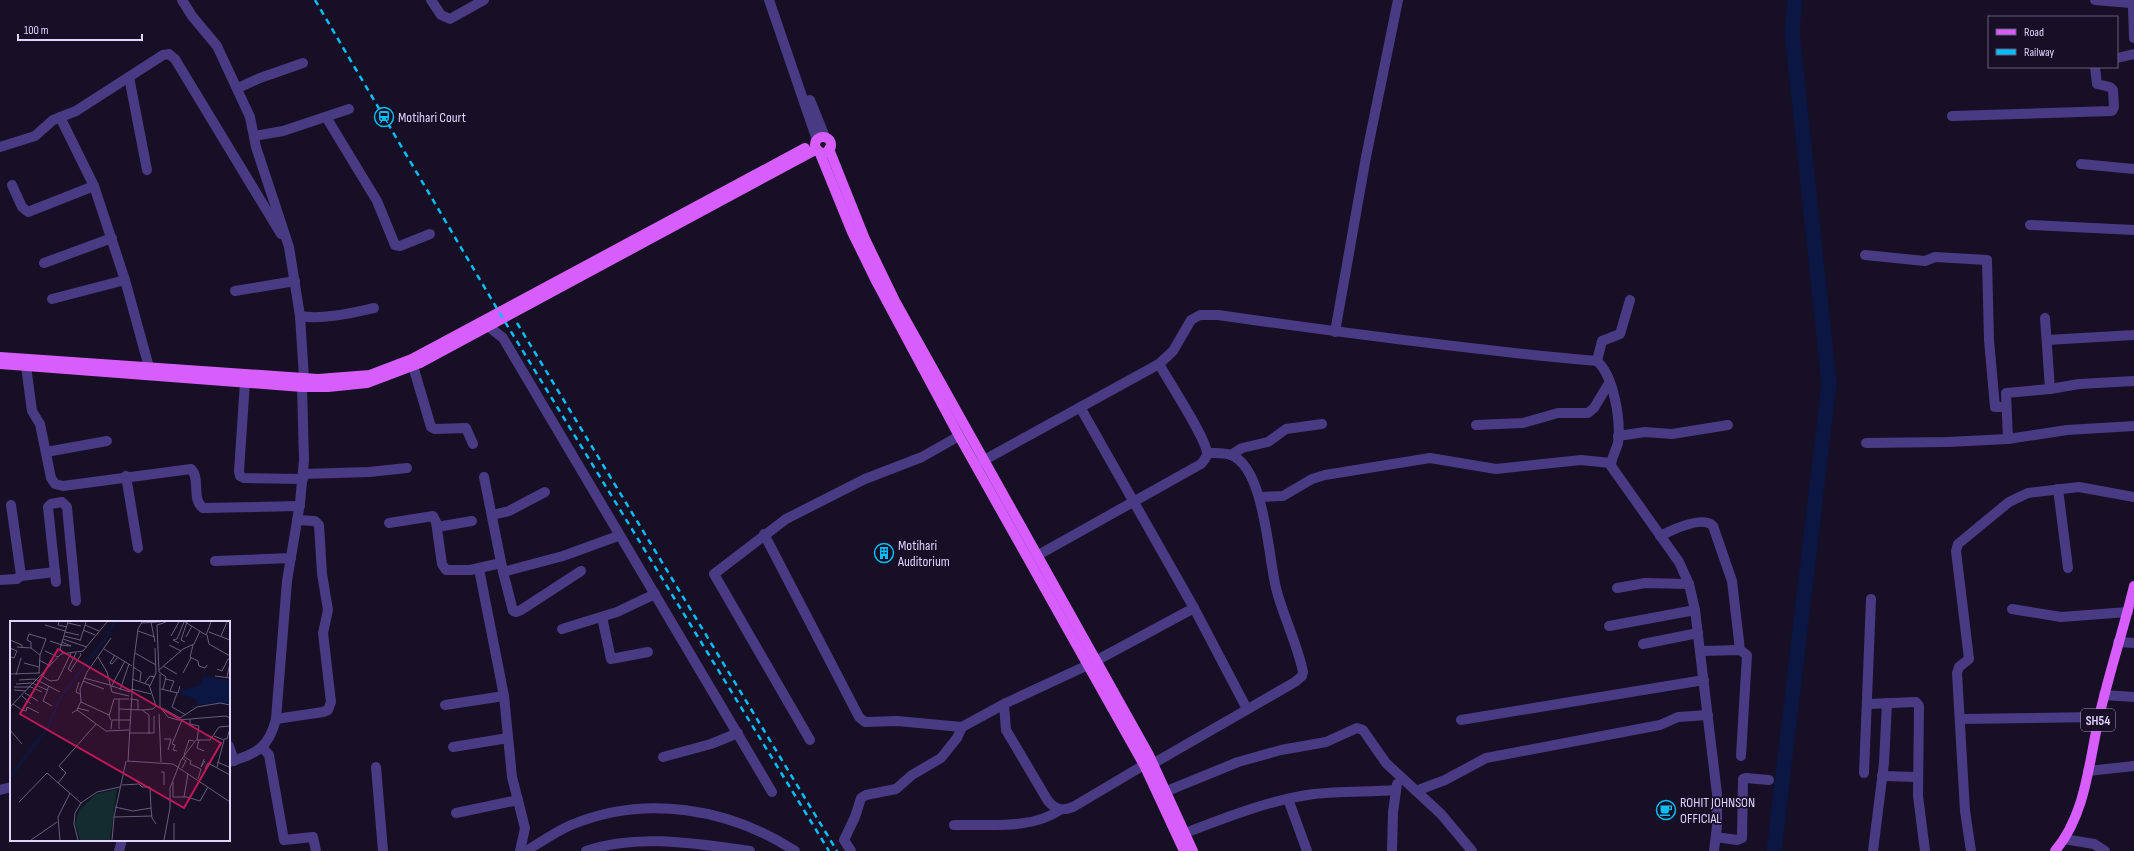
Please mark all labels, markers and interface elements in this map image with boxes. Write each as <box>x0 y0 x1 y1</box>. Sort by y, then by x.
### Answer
scale bar <box>18 16 142 42</box>
legend <box>1988 16 2118 68</box>
text: 100 m <box>24 23 49 38</box>
text: Road <box>2024 25 2044 40</box>
text: Railway <box>2024 45 2055 60</box>
station icon: Motihari Court <box>373 106 395 128</box>
place label: Motihari Court <box>398 109 466 126</box>
place label: Motihari Auditorium <box>897 537 950 570</box>
building icon: Motihari Auditorium <box>873 542 895 564</box>
inset map <box>10 621 230 841</box>
road number: SH54 <box>2081 709 2115 731</box>
place label: ROHIT JOHNSON OFFICIAL <box>1680 794 1755 827</box>
cafe icon: ROHIT JOHNSON OFFICIAL <box>1655 799 1677 821</box>

